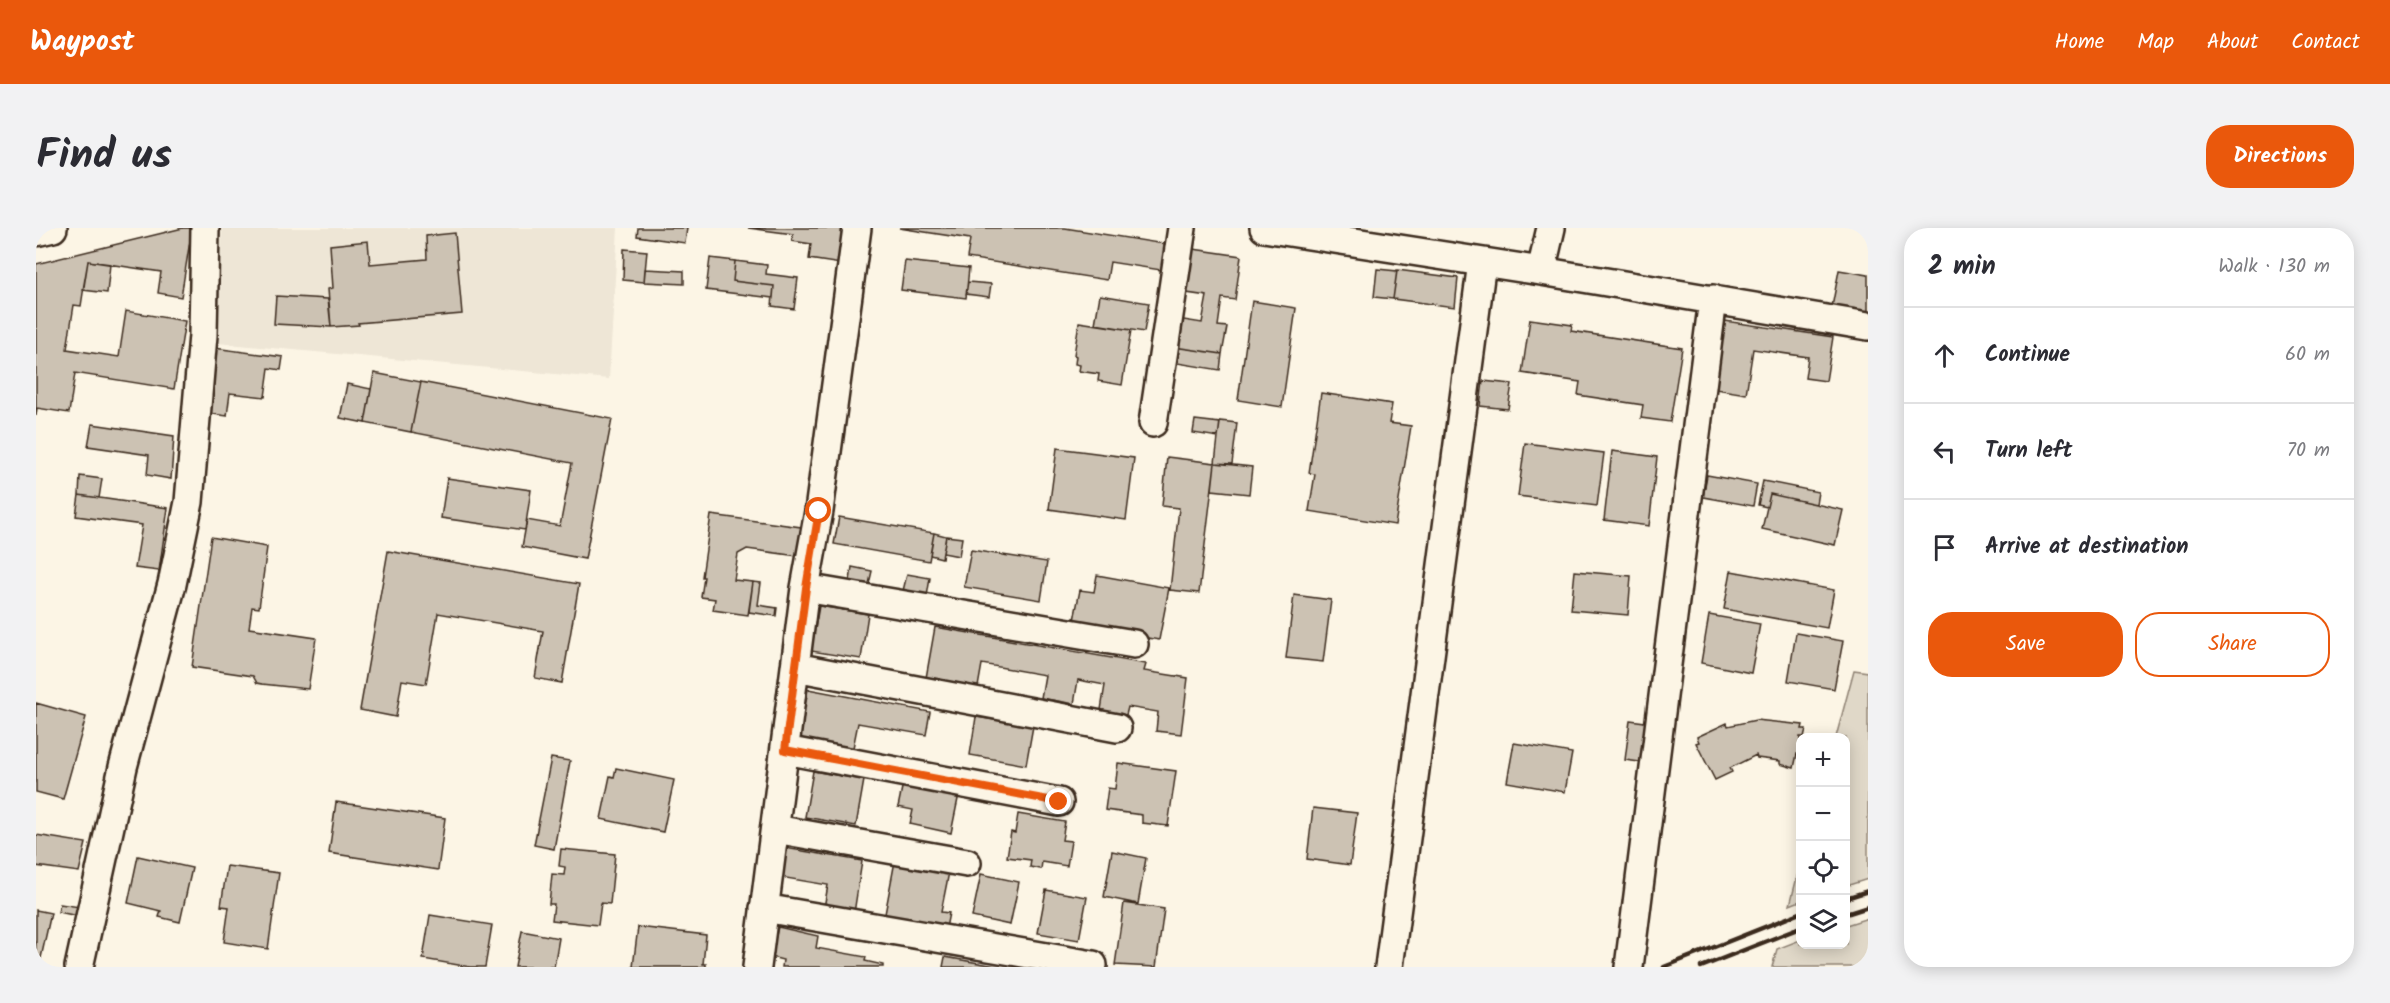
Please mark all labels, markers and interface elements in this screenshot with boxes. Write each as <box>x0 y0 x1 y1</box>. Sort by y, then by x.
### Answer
text: Waypost <box>30 20 134 65</box>
text: Home <box>2055 26 2104 59</box>
text: Map <box>2137 26 2174 59</box>
text: About <box>2207 26 2258 59</box>
text: Contact <box>2291 26 2360 59</box>
text: Find us <box>36 123 172 190</box>
button: Directions <box>2206 125 2354 188</box>
text: 2 min <box>1928 246 1996 288</box>
text: Walk · 130 m <box>2218 251 2330 283</box>
text: Continue <box>1985 338 2070 373</box>
icon: ahead <box>1928 339 1961 372</box>
text: 60 m <box>2285 339 2330 371</box>
text: Turn left <box>1985 434 2072 469</box>
icon: left <box>1928 435 1961 468</box>
text: 70 m <box>2287 435 2330 467</box>
route start <box>805 497 831 523</box>
text: Arrive at destination <box>1985 530 2188 565</box>
icon: arrive <box>1928 531 1961 564</box>
button: Save <box>1928 612 2123 677</box>
button: Share <box>2135 612 2330 677</box>
map controls <box>1796 733 1850 949</box>
button: + <box>1796 733 1850 787</box>
button: − <box>1796 787 1850 841</box>
route end <box>1045 788 1071 814</box>
button: locate <box>1796 841 1850 895</box>
button: layers <box>1796 895 1850 949</box>

